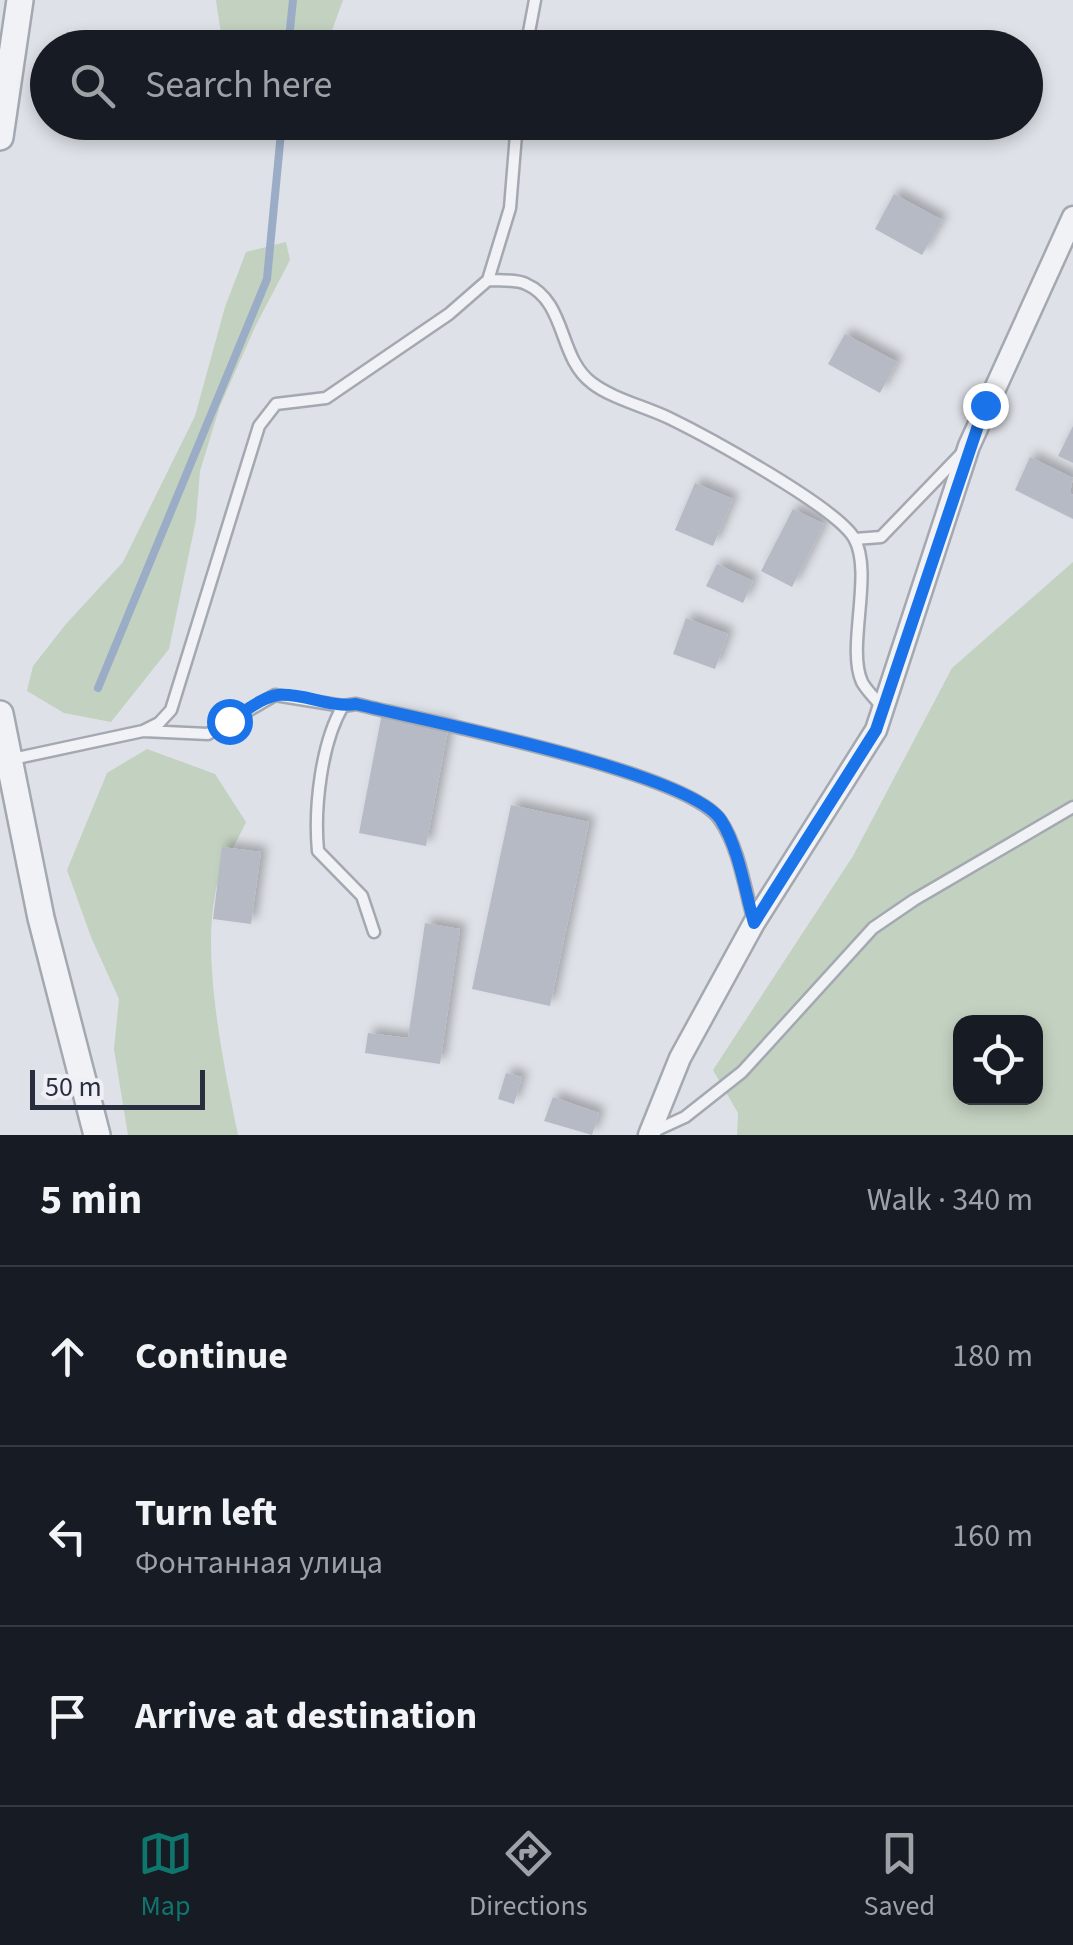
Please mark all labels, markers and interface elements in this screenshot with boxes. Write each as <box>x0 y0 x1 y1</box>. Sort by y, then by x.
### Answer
search box <box>30 30 1043 140</box>
icon: search <box>65 58 120 113</box>
text: Search here <box>145 58 332 112</box>
route end <box>963 383 1009 429</box>
route start <box>207 699 253 745</box>
map controls <box>953 1015 1043 1105</box>
button: locate <box>953 1015 1043 1105</box>
scale bar <box>30 1065 205 1110</box>
text: 50 m <box>45 1067 102 1107</box>
text: 5 min <box>40 1170 142 1230</box>
text: Walk · 340 m <box>867 1177 1033 1223</box>
icon: ahead <box>40 1329 95 1384</box>
text: Continue <box>135 1329 288 1383</box>
text: 180 m <box>952 1333 1033 1379</box>
text: Turn left <box>135 1486 277 1540</box>
icon: left <box>40 1509 95 1564</box>
text: 160 m <box>952 1513 1033 1559</box>
text: Фонтанная улица <box>135 1540 383 1586</box>
icon: arrive <box>40 1689 95 1744</box>
text: Arrive at destination <box>135 1689 477 1743</box>
tab: Map <box>138 1826 193 1926</box>
tab: Directions <box>469 1826 588 1926</box>
tab: Saved <box>864 1826 935 1926</box>

